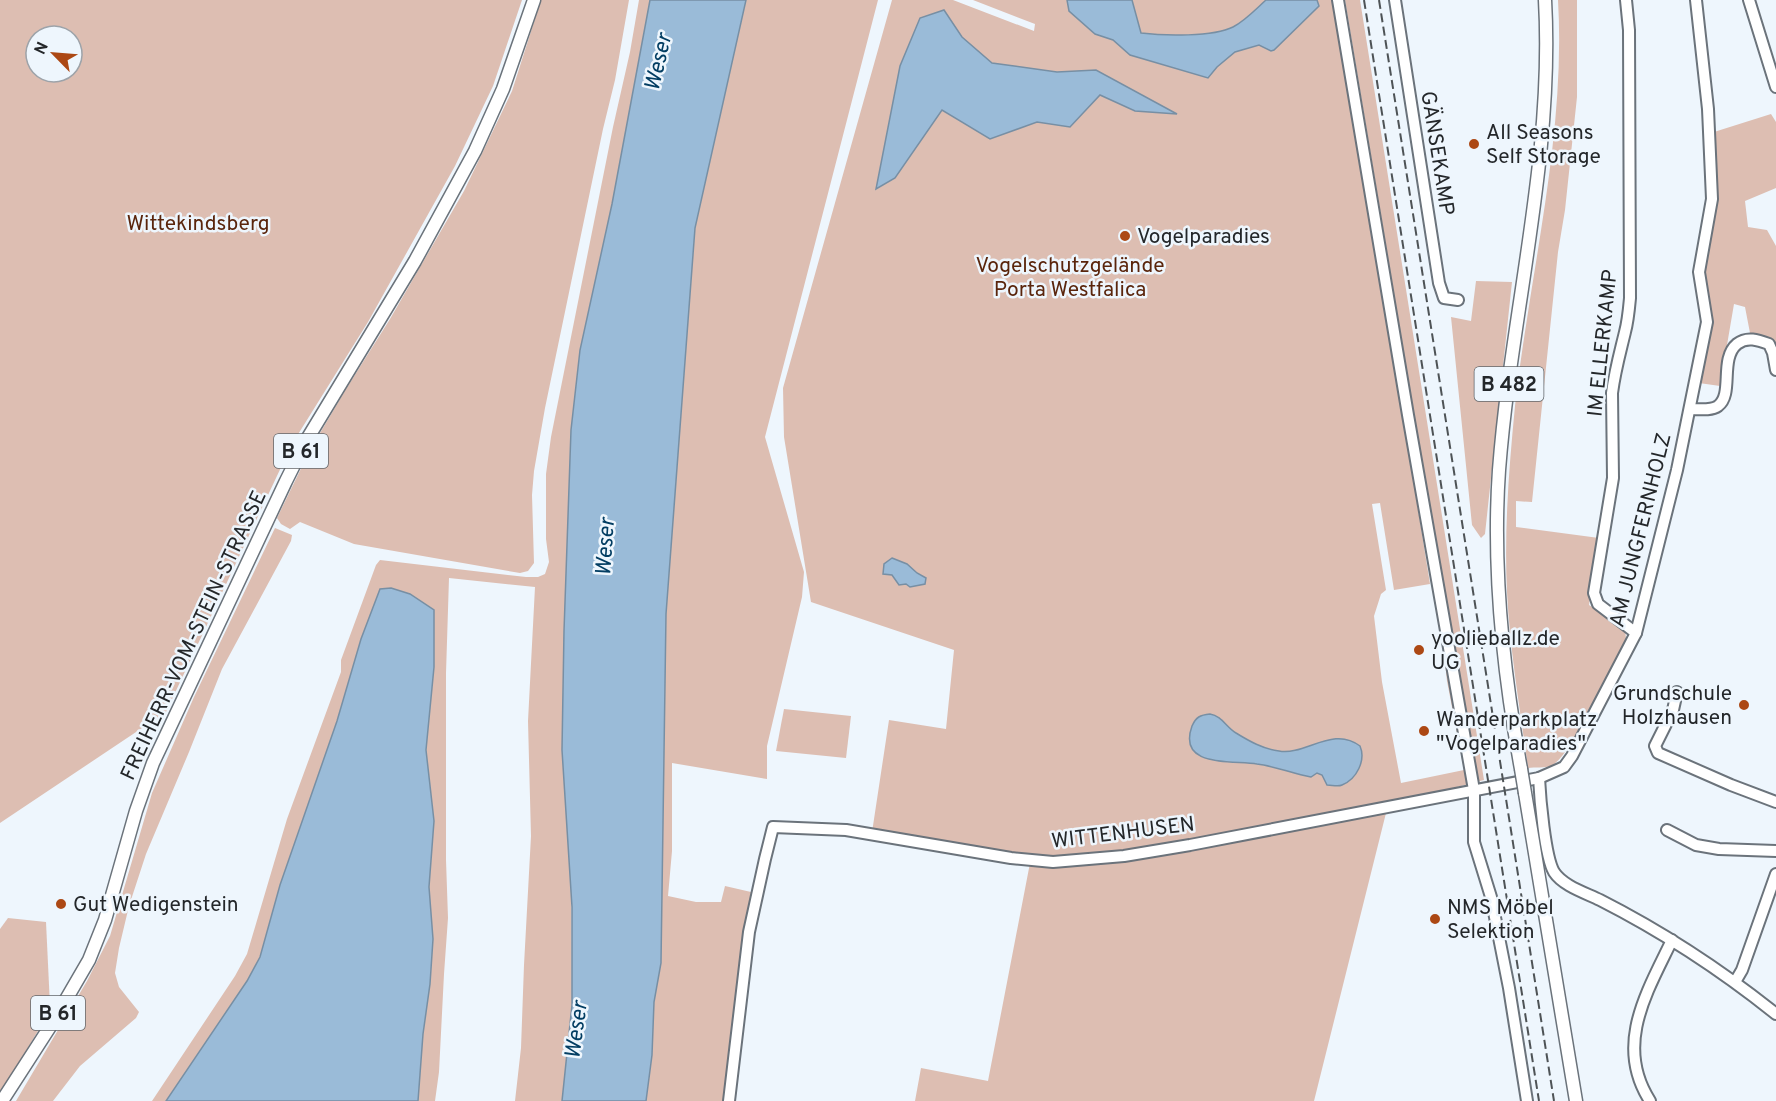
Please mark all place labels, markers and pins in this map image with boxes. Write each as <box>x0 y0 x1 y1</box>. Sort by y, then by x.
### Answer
place label: All Seasons Self Storage <box>1486 120 1601 171</box>
marker: All Seasons Self Storage <box>1467 137 1481 151</box>
place label: Vogelparadies <box>1137 224 1270 251</box>
marker: Vogelparadies <box>1118 229 1132 243</box>
place label: yoolieballz.de UG <box>1431 626 1560 677</box>
marker: yoolieballz.de UG <box>1412 643 1426 657</box>
place label: Grundschule Holzhausen <box>1613 681 1732 732</box>
marker: Grundschule Holzhausen <box>1737 698 1751 712</box>
place label: Wanderparkplatz "Vogelparadies" <box>1436 707 1597 758</box>
marker: Wanderparkplatz "Vogelparadies" <box>1417 724 1431 738</box>
place label: Gut Wedigenstein <box>73 892 239 919</box>
place label: NMS Möbel Selektion <box>1447 895 1554 946</box>
marker: Gut Wedigenstein <box>54 897 68 911</box>
marker: NMS Möbel Selektion <box>1428 912 1442 926</box>

